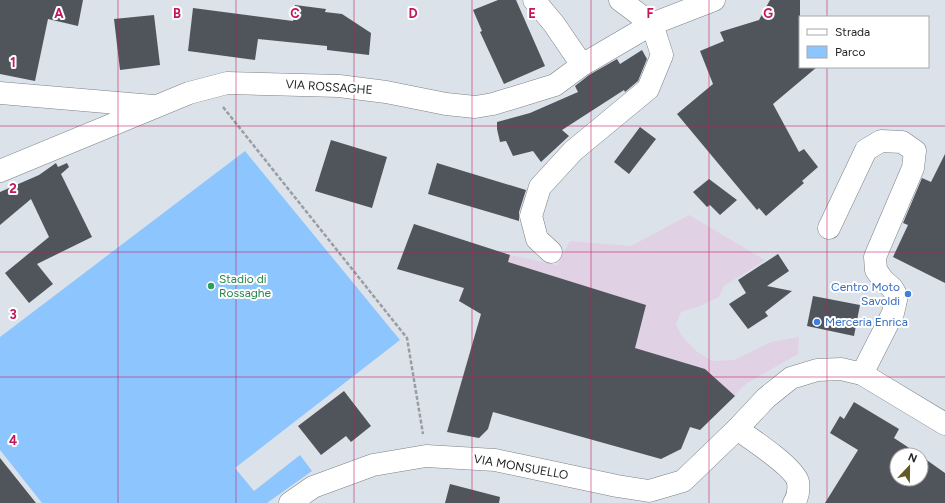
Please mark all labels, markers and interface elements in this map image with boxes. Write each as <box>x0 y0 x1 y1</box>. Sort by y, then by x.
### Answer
text: A <box>54 6 64 21</box>
text: B <box>173 6 181 21</box>
text: C <box>290 6 300 21</box>
text: D <box>408 6 418 21</box>
text: E <box>528 6 536 21</box>
text: F <box>646 6 654 21</box>
text: G <box>763 6 773 21</box>
legend <box>799 16 929 68</box>
text: Strada <box>835 25 870 39</box>
text: Parco <box>835 45 865 59</box>
text: 1 <box>10 55 16 70</box>
street label: VIA ROSSAGHE <box>285 77 373 97</box>
text: 2 <box>9 181 17 196</box>
place label: Stadio di Rossaghe <box>219 272 272 300</box>
place label: Centro Moto Savoldi <box>831 280 900 308</box>
marker: Stadio di Rossaghe <box>206 281 216 291</box>
marker: Centro Moto Savoldi <box>903 289 913 299</box>
text: 3 <box>9 307 17 322</box>
place label: Merceria Enrica <box>825 315 908 329</box>
marker: Merceria Enrica <box>812 317 822 327</box>
text: 4 <box>9 433 17 448</box>
north arrow <box>889 447 929 487</box>
text: N <box>906 451 919 466</box>
street label: VIA MONSUELLO <box>473 452 569 482</box>

